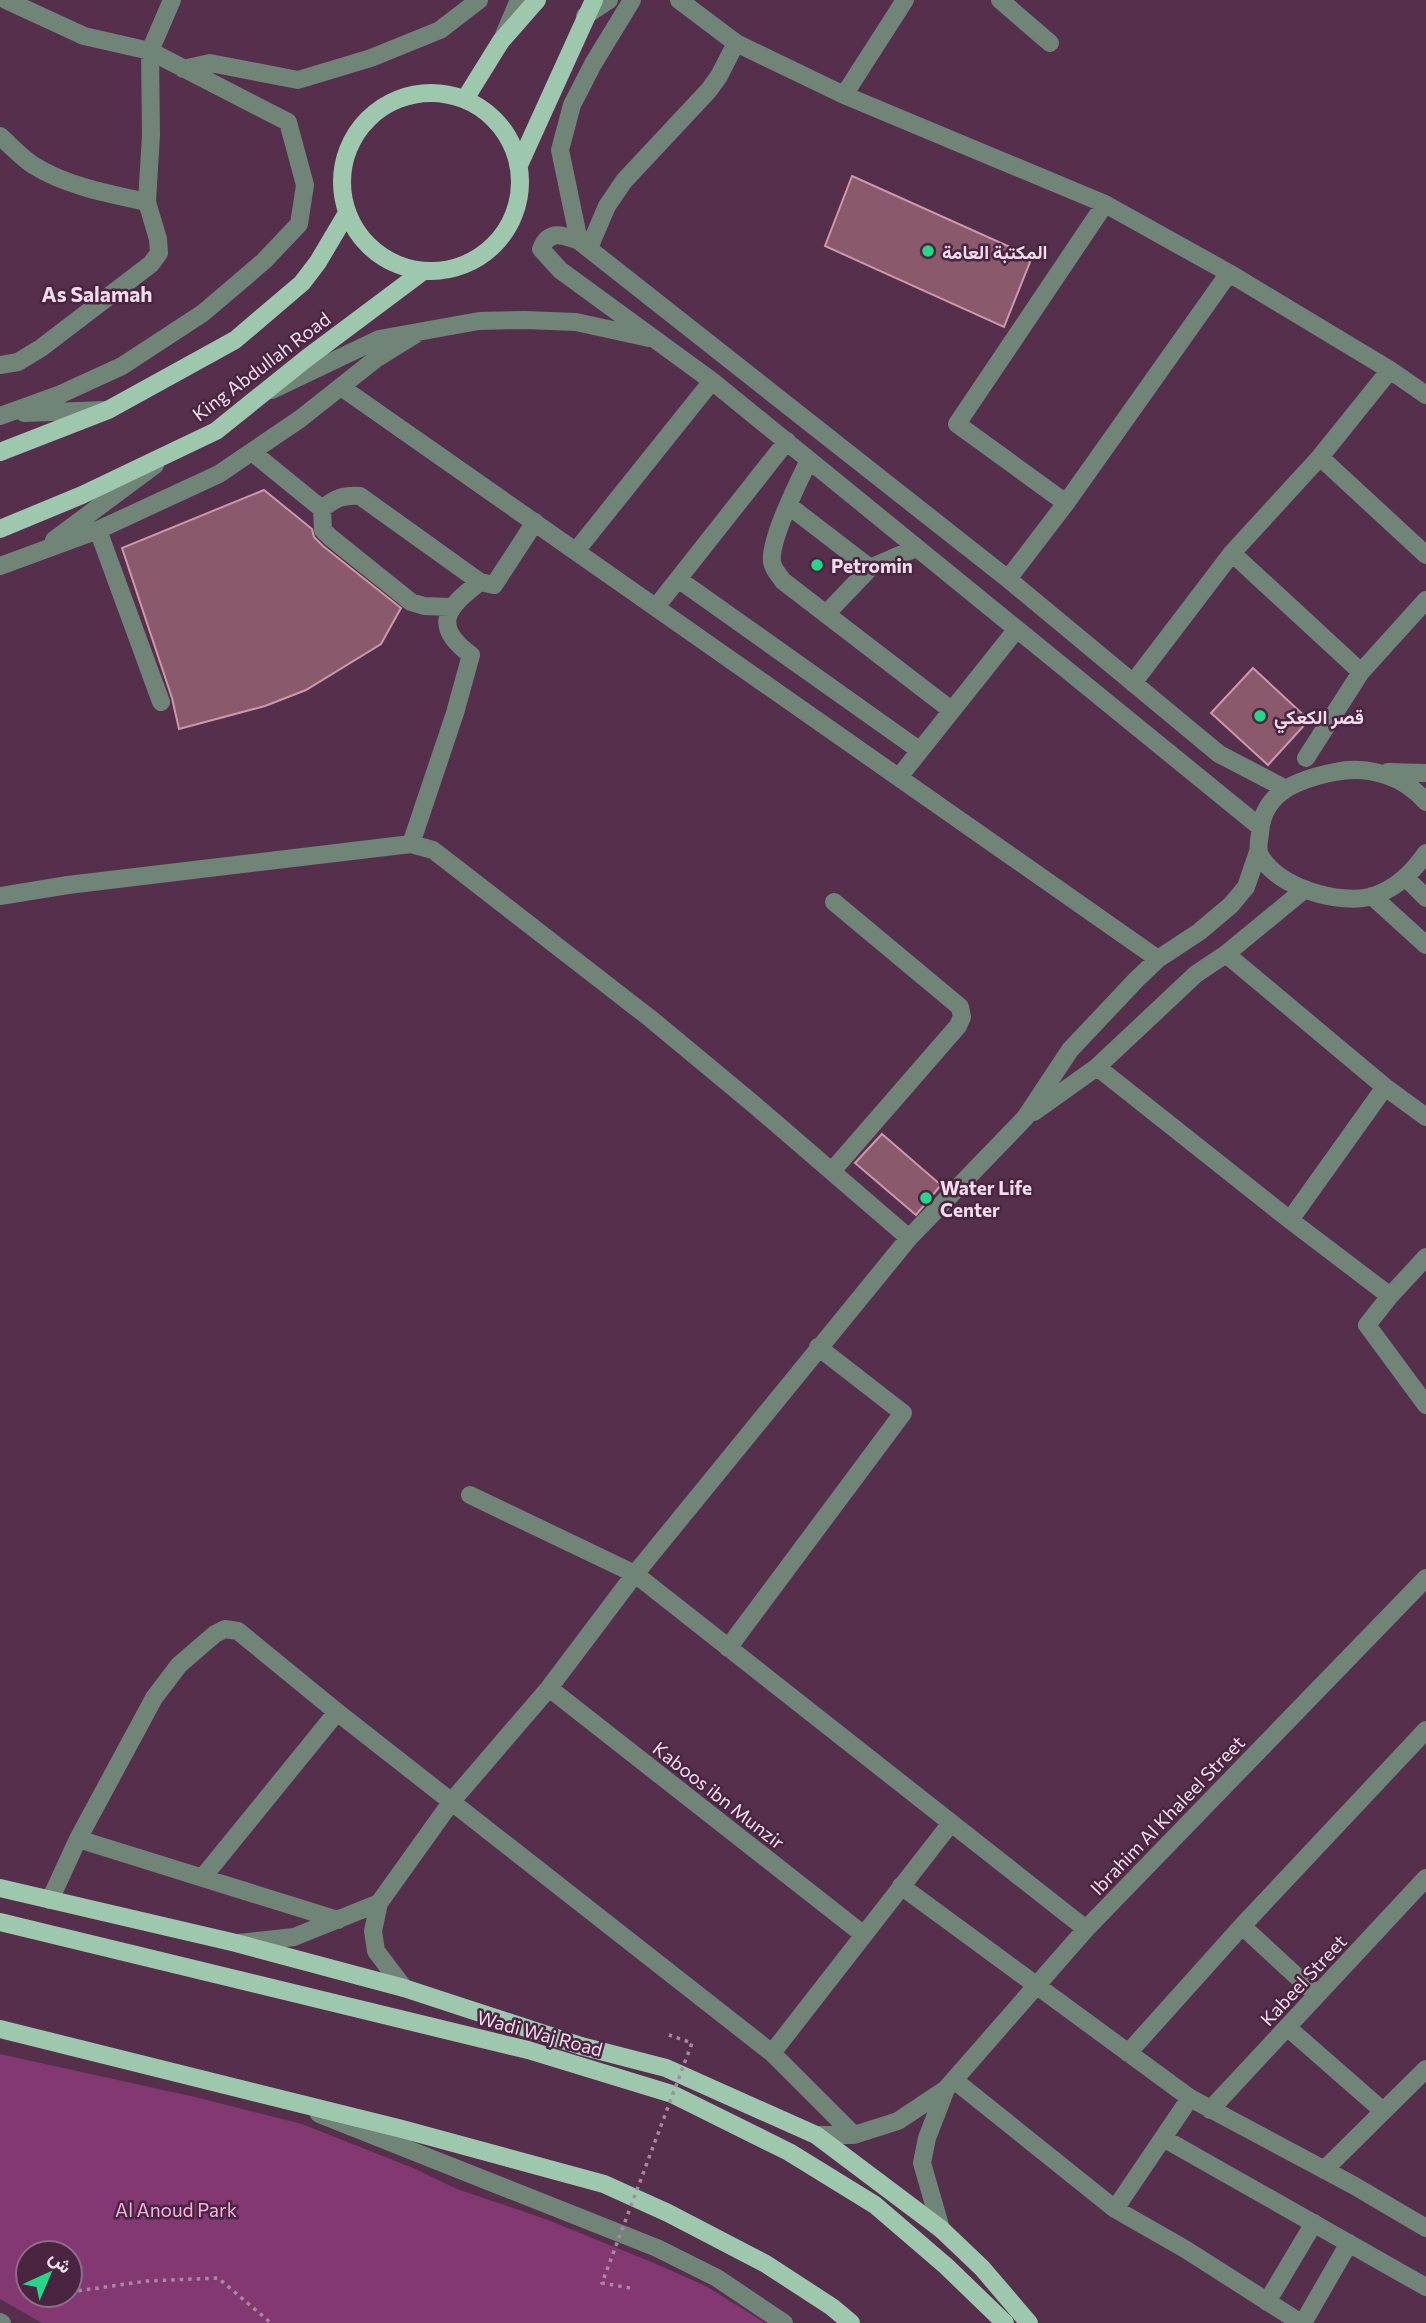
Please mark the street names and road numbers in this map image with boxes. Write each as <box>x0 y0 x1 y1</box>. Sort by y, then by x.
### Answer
street label: King Abdullah Road <box>187 307 335 425</box>
street label: Ibrahim Al Khaleel Street <box>1085 1731 1249 1899</box>
street label: Kaboos ibn Munzir <box>649 1736 790 1854</box>
street label: Kabeel Street <box>1255 1930 1351 2030</box>
street label: Wadi Waj Road <box>475 2005 605 2061</box>

